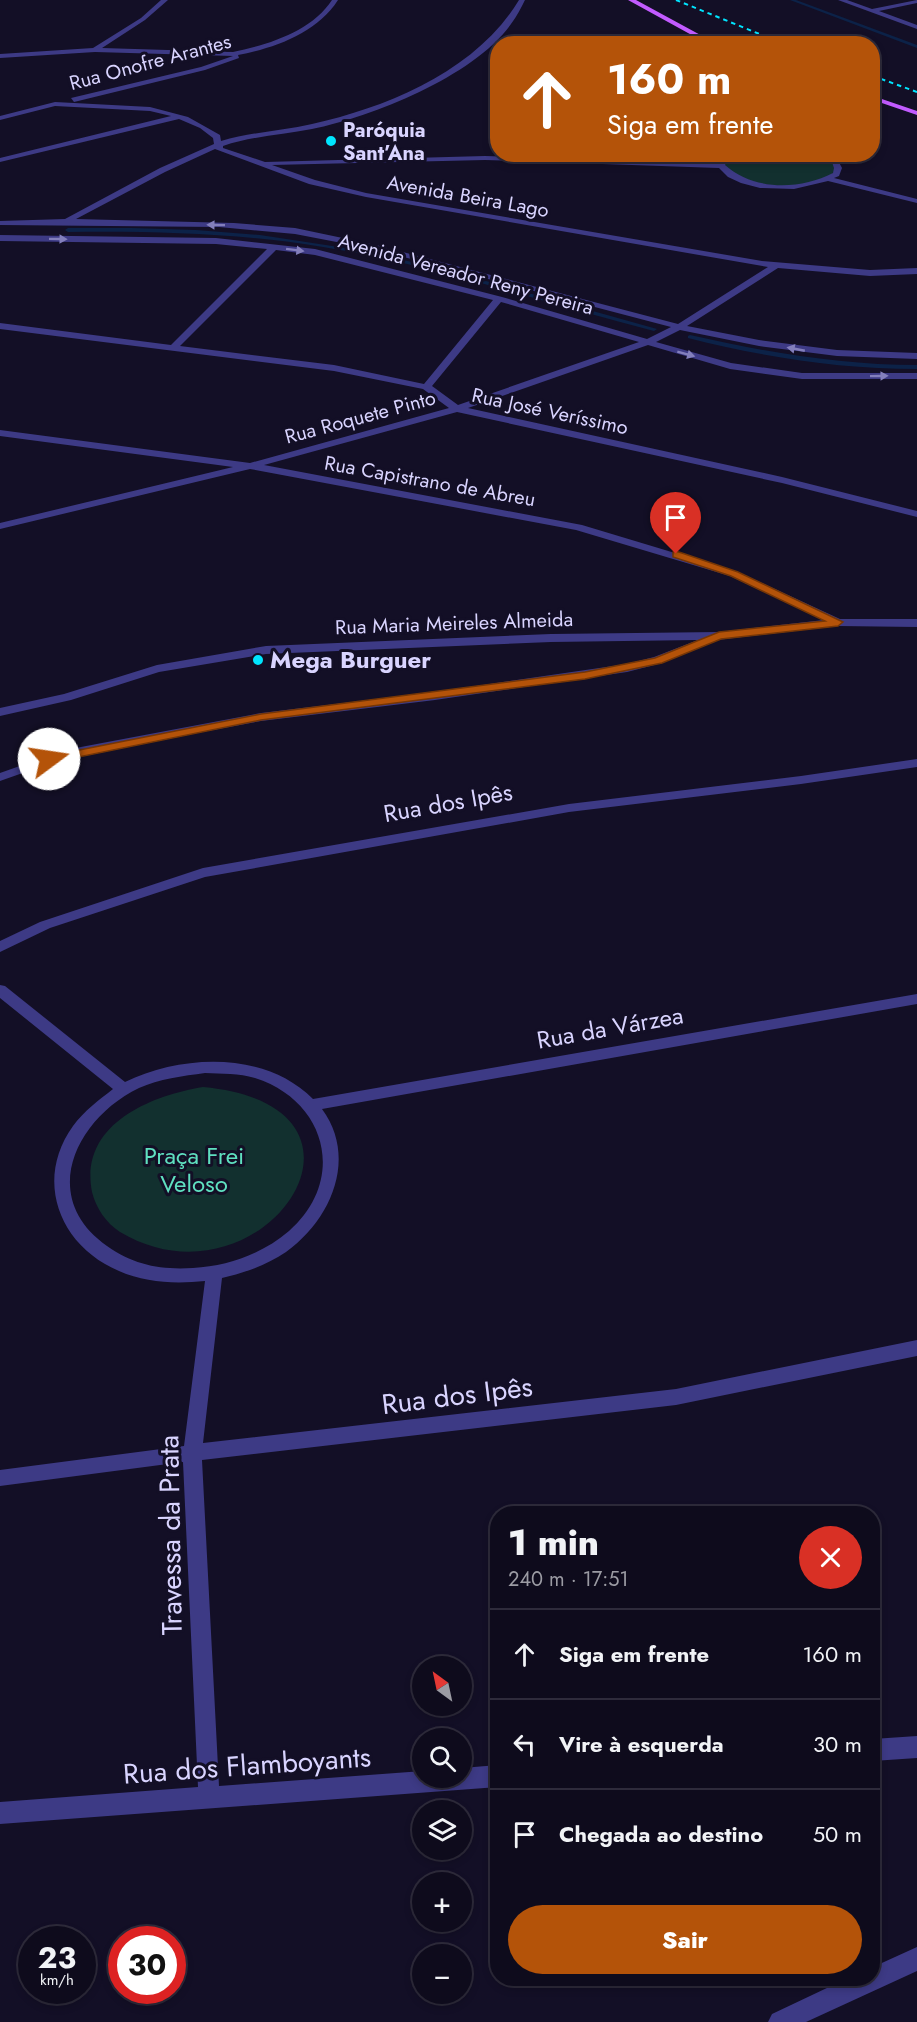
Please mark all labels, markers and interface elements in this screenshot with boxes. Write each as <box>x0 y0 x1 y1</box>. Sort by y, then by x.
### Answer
street label: Rua Onofre Arantes <box>66 27 234 98</box>
text: 160 m <box>607 49 731 110</box>
icon: ahead <box>508 60 586 138</box>
text: Siga em frente <box>607 105 773 144</box>
place label: Paróquia Sant’Ana <box>343 116 426 168</box>
marker: Paróquia Sant’Ana <box>324 134 338 148</box>
street label: Avenida Beira Lago <box>385 168 551 225</box>
one-way arrow <box>207 220 226 229</box>
street label: Avenida Vereador Reny Pereira <box>335 226 597 323</box>
one-way arrow <box>49 234 68 244</box>
one-way arrow <box>286 245 305 254</box>
one-way arrow <box>787 343 805 353</box>
one-way arrow <box>677 350 695 359</box>
one-way arrow <box>869 372 888 381</box>
street label: Rua José Veríssimo <box>469 381 631 442</box>
street label: Rua Roquete Pinto <box>281 383 439 452</box>
street label: Rua Capistrano de Abreu <box>322 449 538 514</box>
pin <box>650 492 701 554</box>
icon: arrive <box>659 501 692 534</box>
street label: Rua Maria Meireles Almeida <box>334 605 574 642</box>
place label: Mega Burguer <box>270 642 431 677</box>
marker: Mega Burguer <box>251 653 265 667</box>
position arrow <box>17 727 81 791</box>
street label: Rua dos Ipês <box>381 774 515 831</box>
street label: Rua da Várzea <box>534 997 686 1058</box>
park label: Praça Frei Veloso <box>144 1138 244 1201</box>
street label: Rua dos Ipês <box>379 1366 535 1425</box>
street label: Travessa da Prata <box>148 1434 193 1636</box>
text: 1 min <box>508 1516 599 1568</box>
button: close <box>799 1526 862 1589</box>
text: 240 m · 17:51 <box>508 1565 628 1594</box>
icon: ahead <box>508 1638 541 1671</box>
text: Siga em frente <box>559 1638 709 1670</box>
text: 160 m <box>802 1638 862 1670</box>
north arrow <box>412 1656 472 1716</box>
map controls <box>412 1656 472 2004</box>
button: search <box>412 1728 472 1788</box>
icon: left <box>508 1728 541 1761</box>
text: Vire à esquerda <box>559 1728 724 1760</box>
text: 30 m <box>813 1728 862 1760</box>
street label: Rua dos Flamboyants <box>122 1736 372 1795</box>
button: layers <box>412 1800 472 1860</box>
icon: arrive <box>508 1818 541 1851</box>
text: Chegada ao destino <box>559 1818 763 1850</box>
text: 50 m <box>813 1818 862 1850</box>
button: + <box>412 1872 472 1932</box>
button: Sair <box>508 1905 862 1974</box>
speed limit sign: 30 <box>108 1926 186 2004</box>
text: 23 <box>38 1936 76 1979</box>
button: − <box>412 1944 472 2004</box>
text: km/h <box>40 1969 74 1991</box>

